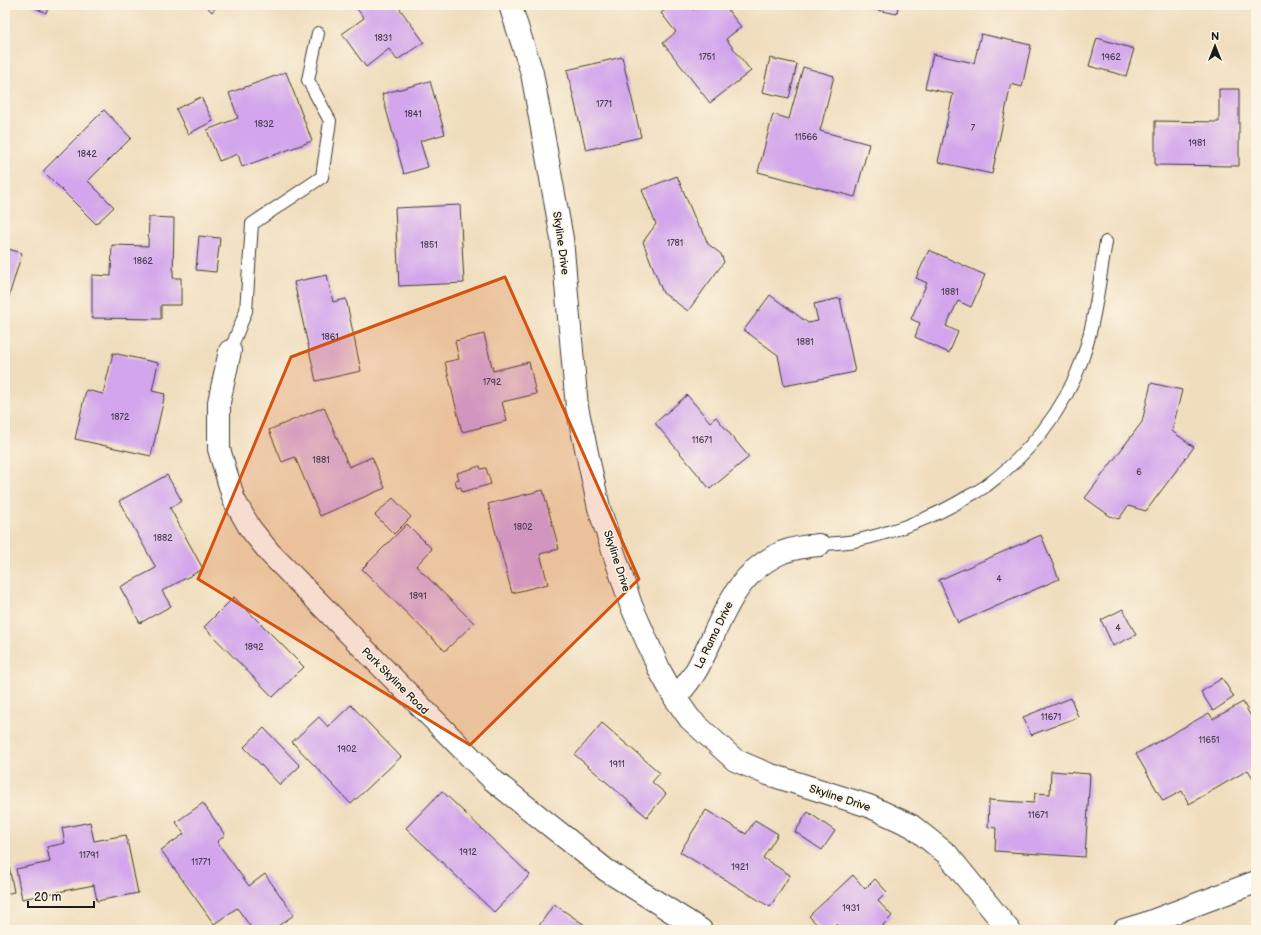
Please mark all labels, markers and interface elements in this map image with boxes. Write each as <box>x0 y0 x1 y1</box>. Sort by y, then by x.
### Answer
north arrow <box>1195 26 1235 66</box>
text: N <box>1211 30 1219 43</box>
house number: 1831 <box>374 33 392 44</box>
house number: 1751 <box>699 52 715 63</box>
house number: 1962 <box>1101 52 1121 63</box>
house number: 1771 <box>596 99 612 110</box>
house number: 1841 <box>404 109 422 120</box>
house number: 1832 <box>254 119 274 130</box>
house number: 7 <box>971 123 976 134</box>
house number: 11566 <box>794 132 818 143</box>
house number: 1981 <box>1188 138 1206 149</box>
house number: 1842 <box>77 149 97 160</box>
street label: Skyline Drive <box>550 210 572 276</box>
house number: 1781 <box>667 238 683 249</box>
house number: 1851 <box>420 240 438 251</box>
house number: 1862 <box>133 256 153 267</box>
house number: 1881 <box>941 287 959 298</box>
house number: 1861 <box>321 332 339 343</box>
house number: 1881 <box>796 337 814 348</box>
house number: 1792 <box>483 377 502 388</box>
house number: 1872 <box>111 412 130 423</box>
house number: 11671 <box>692 435 712 446</box>
house number: 1881 <box>312 455 330 466</box>
house number: 6 <box>1136 467 1142 478</box>
house number: 1802 <box>513 522 533 533</box>
street label: Skyline Drive <box>601 529 633 594</box>
house number: 1882 <box>153 533 173 544</box>
house number: 4 <box>996 574 1002 585</box>
house number: 1891 <box>409 591 427 602</box>
street label: La Rama Drive <box>692 599 736 671</box>
house number: 4 <box>1115 623 1121 634</box>
house number: 1892 <box>244 642 264 653</box>
street label: Park Skyline Road <box>359 645 431 717</box>
house number: 11671 <box>1041 712 1061 723</box>
house number: 11651 <box>1198 735 1220 746</box>
house number: 1902 <box>337 744 357 755</box>
house number: 1911 <box>609 759 625 770</box>
street label: Skyline Drive <box>808 782 873 814</box>
house number: 11671 <box>1028 810 1048 821</box>
house number: 1912 <box>459 847 477 858</box>
house number: 11791 <box>79 850 99 861</box>
house number: 11771 <box>191 857 211 868</box>
house number: 1921 <box>731 862 749 873</box>
scale bar <box>28 883 94 909</box>
text: 20 m <box>34 890 61 905</box>
house number: 1931 <box>842 903 860 914</box>

